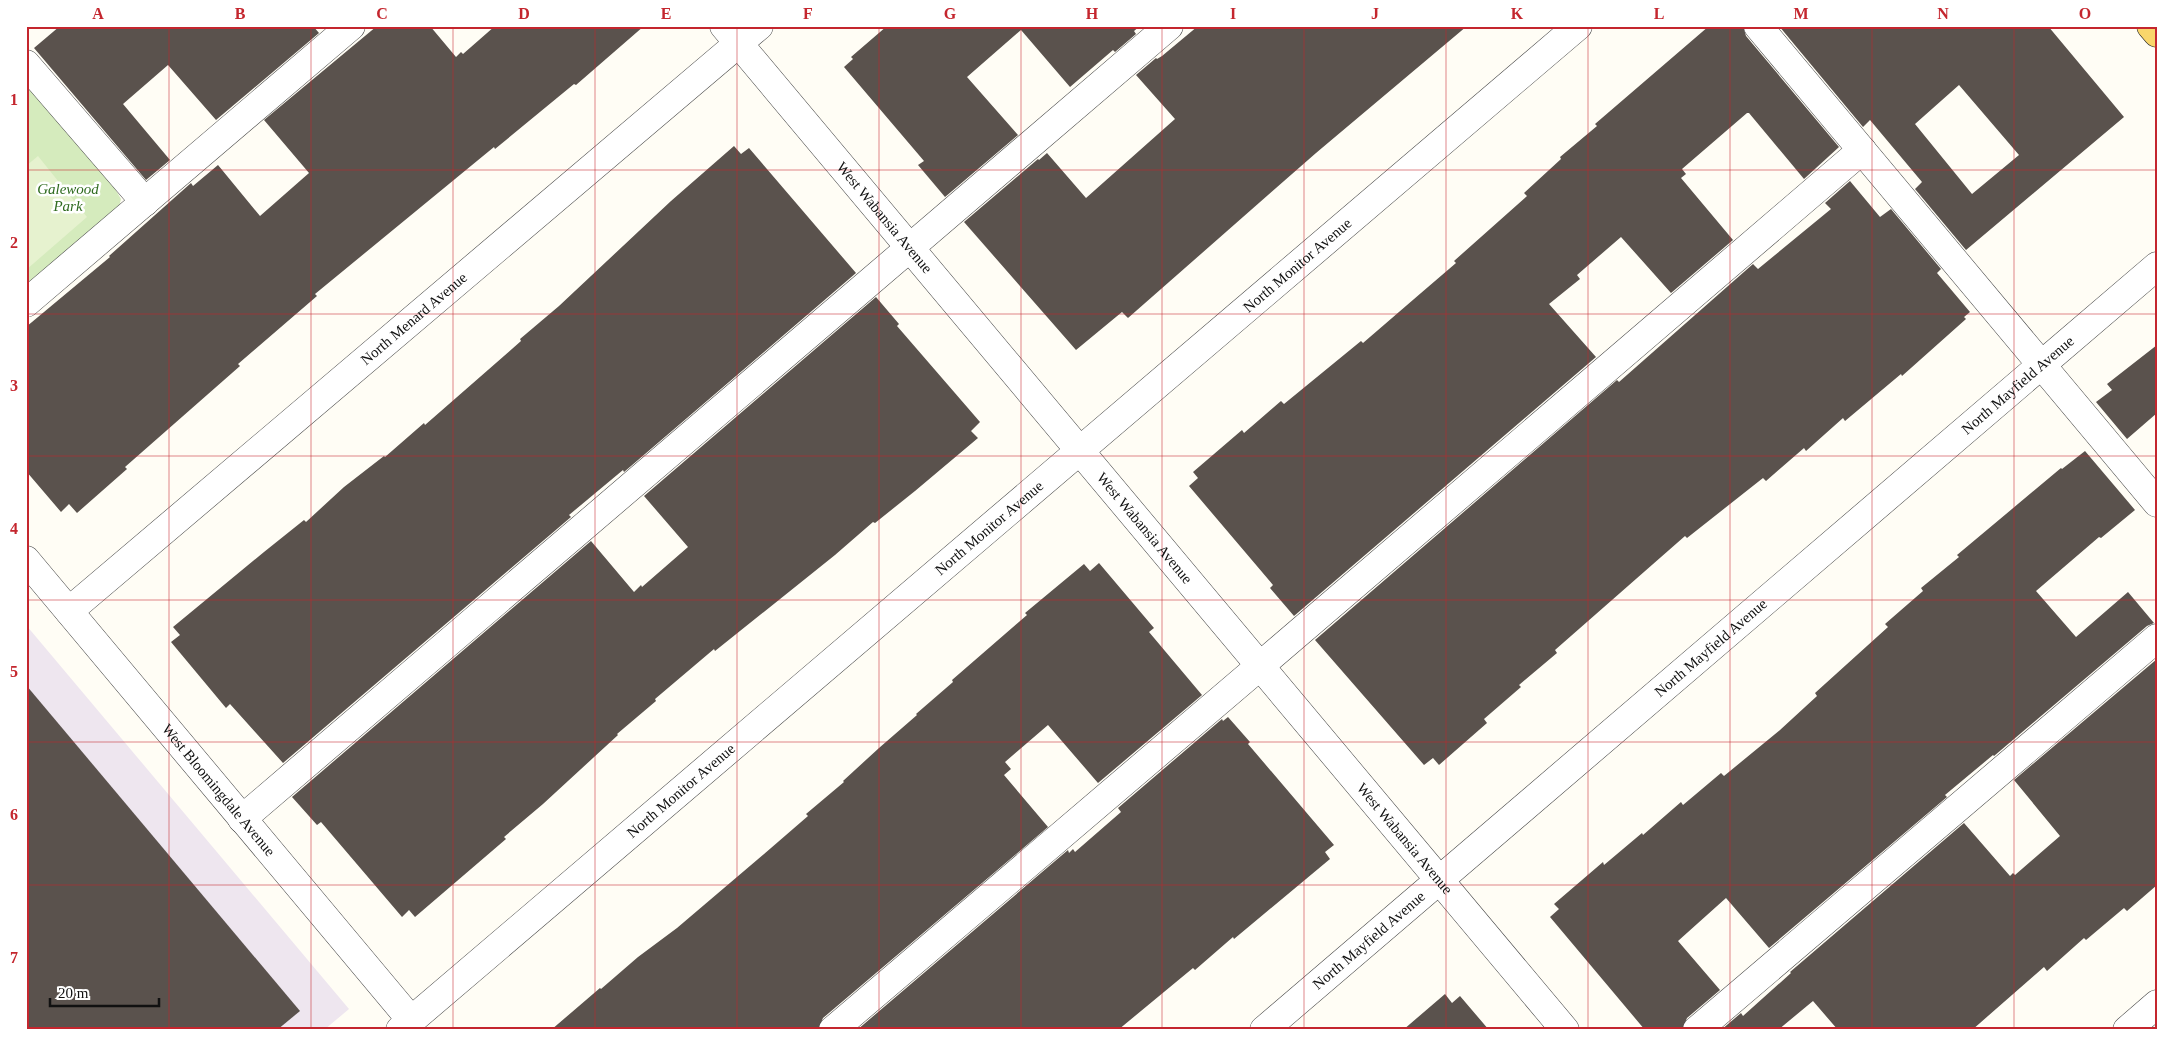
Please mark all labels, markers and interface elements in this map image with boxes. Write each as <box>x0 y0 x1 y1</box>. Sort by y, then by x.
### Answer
text: A <box>92 5 104 22</box>
text: B <box>235 5 246 22</box>
text: C <box>376 5 388 22</box>
text: D <box>518 5 530 22</box>
text: E <box>661 5 671 22</box>
text: F <box>803 5 813 22</box>
text: G <box>944 5 957 22</box>
text: H <box>1086 5 1099 22</box>
text: I <box>1230 5 1236 22</box>
text: J <box>1371 5 1379 22</box>
text: K <box>1511 5 1524 22</box>
text: L <box>1654 5 1664 22</box>
text: M <box>1793 5 1809 22</box>
text: N <box>1937 5 1949 22</box>
text: O <box>2079 5 2091 22</box>
text: 1 <box>10 91 18 108</box>
street label: West Wabansia Avenue <box>834 159 936 277</box>
park label: Galewood Park <box>37 181 99 214</box>
street label: North Monitor Avenue <box>1240 215 1355 316</box>
text: 2 <box>10 234 18 251</box>
street label: North Menard Avenue <box>357 269 470 368</box>
street label: North Mayfield Avenue <box>1959 333 2077 437</box>
text: 3 <box>10 377 18 394</box>
street label: West Wabansia Avenue <box>1094 469 1196 587</box>
street label: North Monitor Avenue <box>932 477 1046 578</box>
text: 4 <box>10 520 18 537</box>
street label: North Mayfield Avenue <box>1652 595 1770 700</box>
text: 5 <box>10 663 18 680</box>
street label: West Bloomingdale Avenue <box>159 721 278 859</box>
street label: North Monitor Avenue <box>624 740 738 841</box>
street label: West Wabansia Avenue <box>1354 780 1456 898</box>
text: 6 <box>10 806 18 823</box>
street label: North Mayfield Avenue <box>1310 888 1428 993</box>
text: 7 <box>10 949 18 966</box>
scale bar <box>50 976 159 1008</box>
text: 20 m <box>58 985 89 1001</box>

